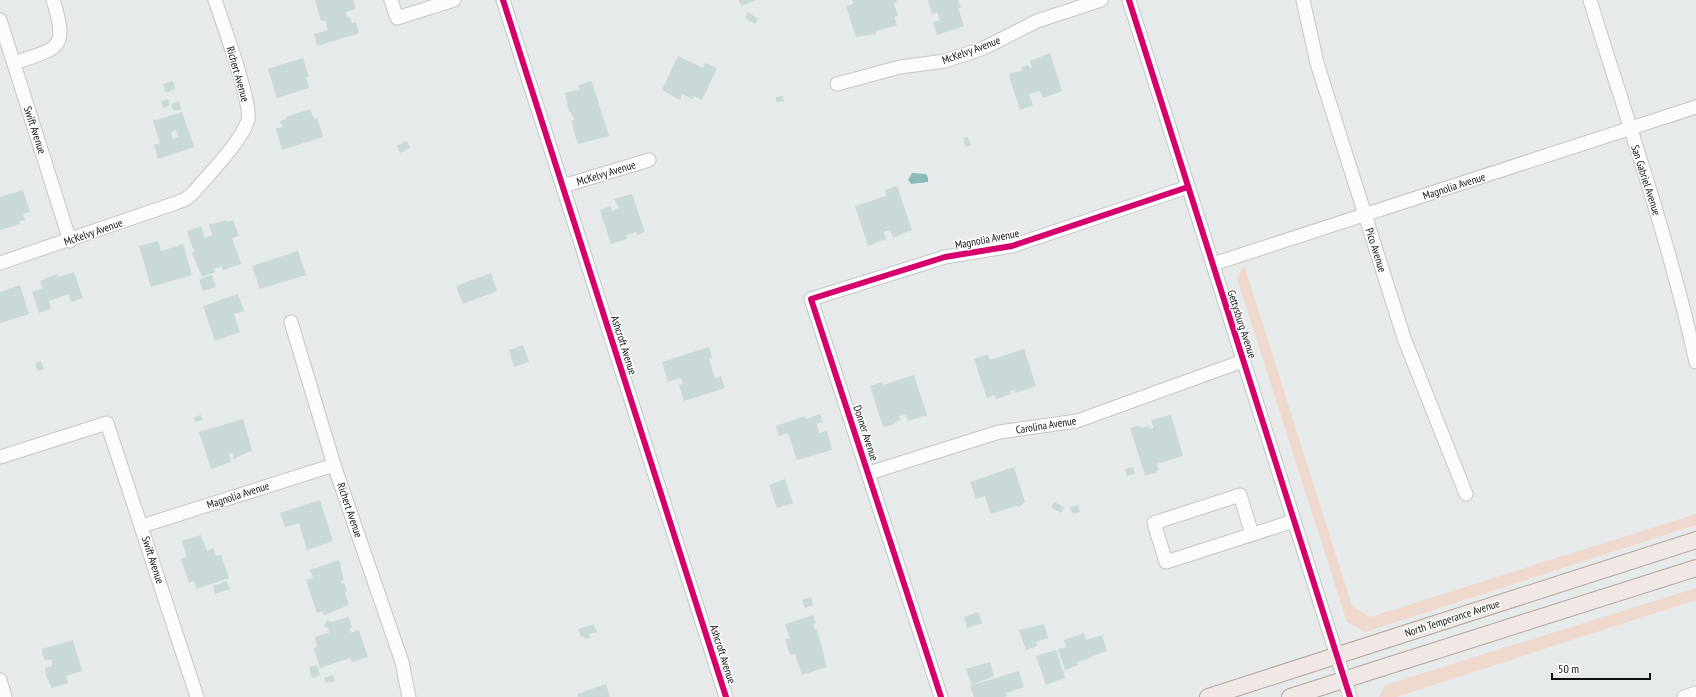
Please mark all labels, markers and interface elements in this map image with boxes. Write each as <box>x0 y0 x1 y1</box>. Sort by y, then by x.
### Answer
street label: McKelvy Avenue <box>940 33 1003 67</box>
street label: Richert Avenue <box>223 45 253 104</box>
street label: Swift Avenue <box>21 104 49 156</box>
street label: San Gabriel Avenue <box>1628 143 1664 217</box>
street label: McKelvy Avenue <box>575 157 638 189</box>
street label: Magnolia Avenue <box>1421 169 1487 203</box>
street label: McKelvy Avenue <box>62 215 125 249</box>
street label: Magnolia Avenue <box>954 226 1021 252</box>
street label: Pico Avenue <box>1362 226 1390 274</box>
street label: Gettysburg Avenue <box>1224 288 1260 360</box>
street label: Ashcroft Avenue <box>608 314 640 377</box>
street label: Donner Avenue <box>850 403 882 463</box>
street label: Carolina Avenue <box>1015 413 1078 437</box>
street label: Magnolia Avenue <box>205 478 271 512</box>
street label: Richert Avenue <box>334 481 366 540</box>
street label: Swift Avenue <box>139 534 167 586</box>
street label: North Temperance Avenue <box>1403 596 1502 640</box>
street label: Ashcroft Avenue <box>707 623 739 686</box>
scale bar <box>1552 655 1650 681</box>
text: 50 m <box>1558 661 1579 676</box>

